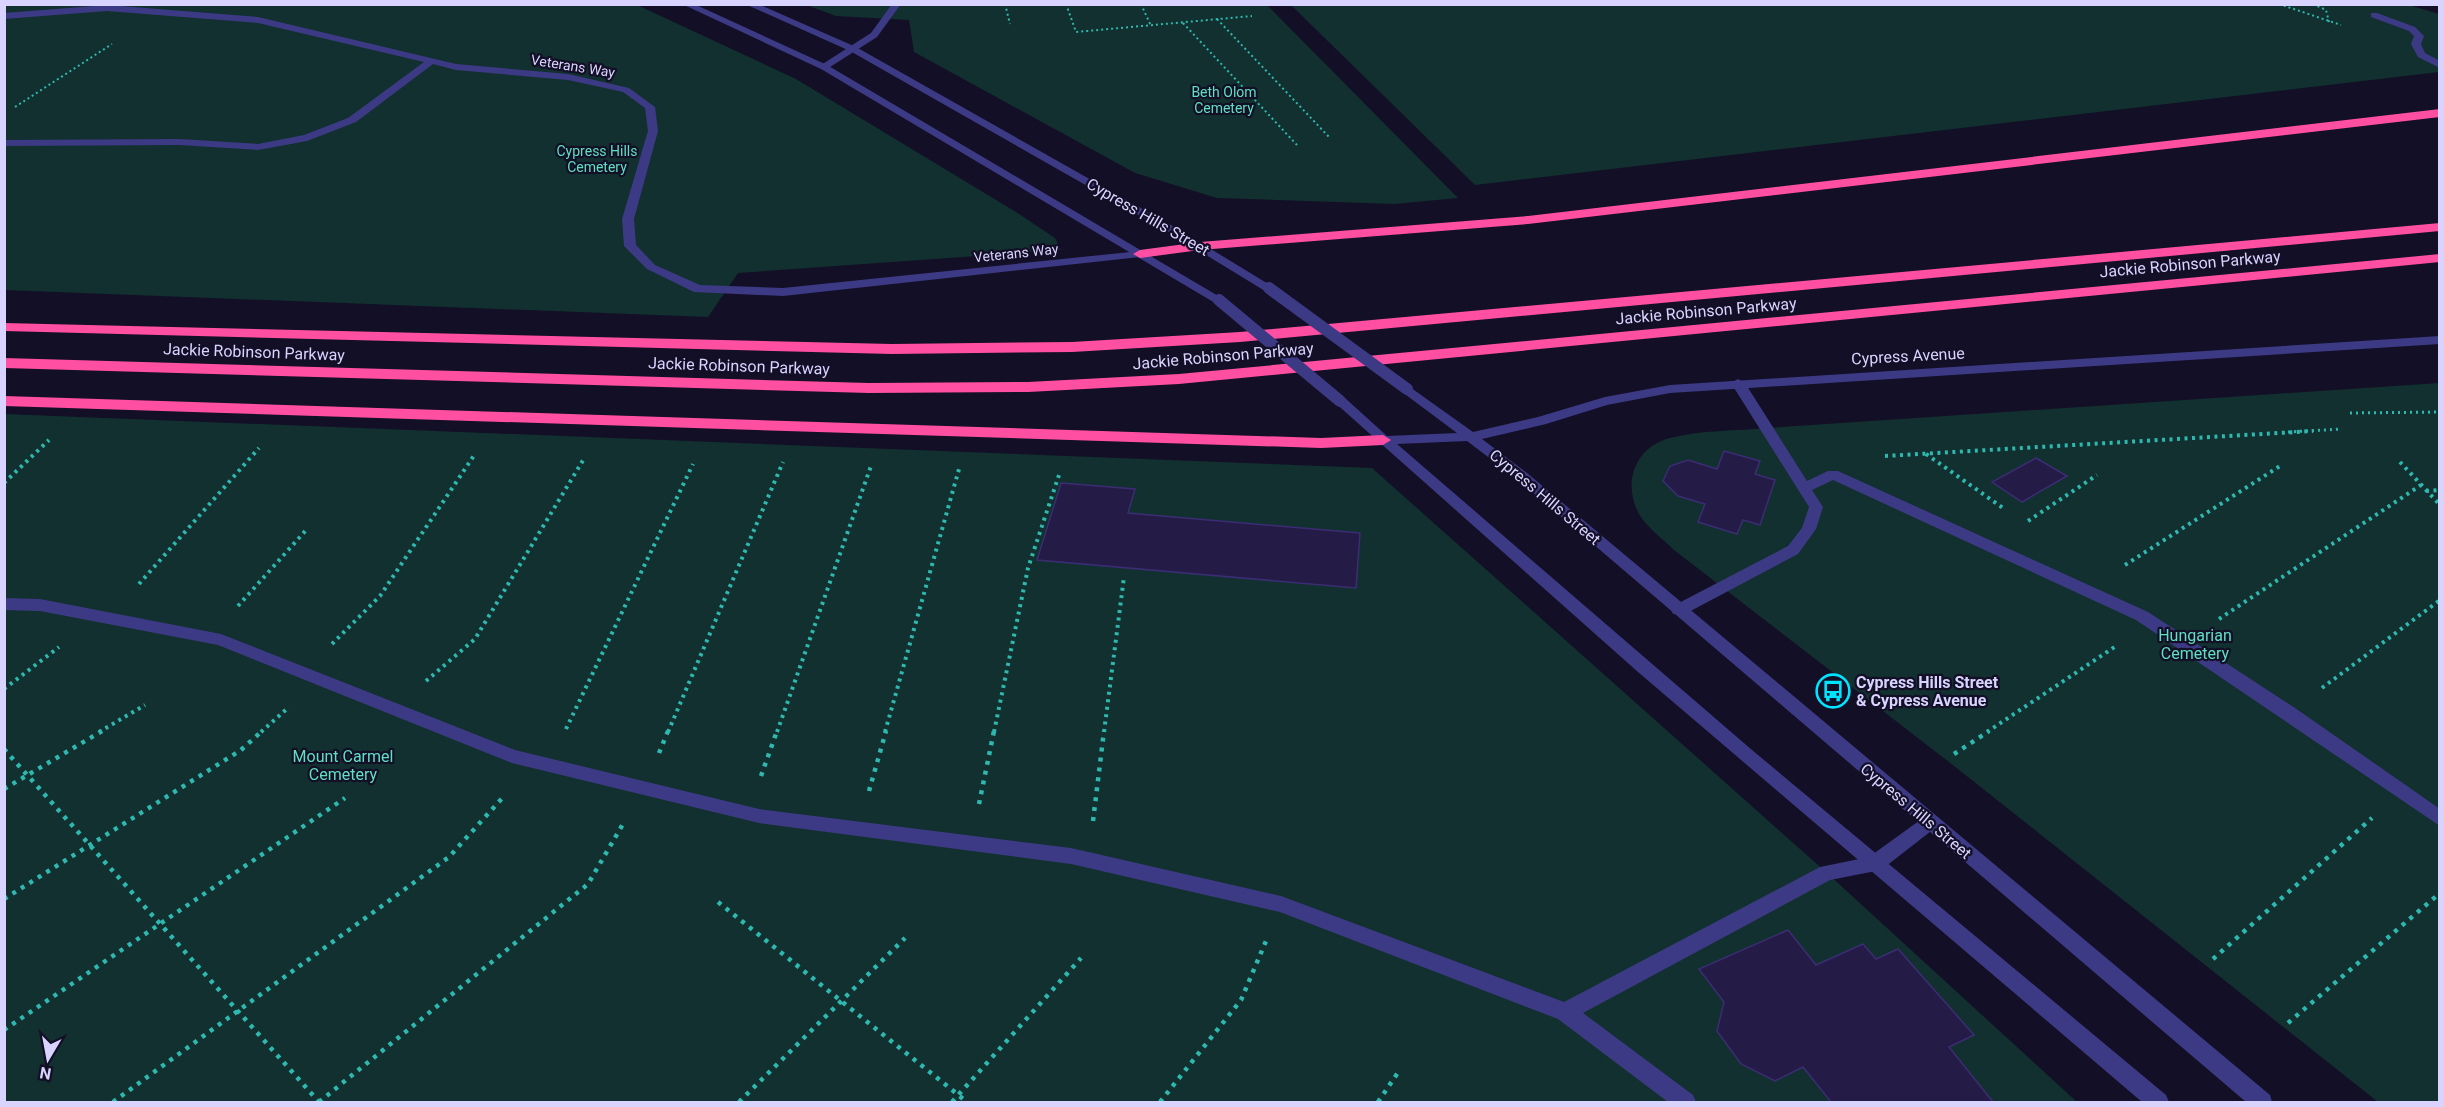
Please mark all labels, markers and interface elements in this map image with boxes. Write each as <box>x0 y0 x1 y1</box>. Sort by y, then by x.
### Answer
street label: Veterans Way <box>530 51 617 81</box>
park label: Beth Olom Cemetery <box>1191 84 1257 116</box>
park label: Cypress Hills Cemetery <box>557 143 638 175</box>
street label: Cypress Hills Street <box>1083 174 1213 260</box>
street label: Veterans Way <box>973 241 1059 265</box>
street label: Jackie Robinson Parkway <box>2099 247 2282 281</box>
street label: Jackie Robinson Parkway <box>1615 294 1798 328</box>
street label: Jackie Robinson Parkway <box>163 339 346 365</box>
street label: Jackie Robinson Parkway <box>1132 339 1315 373</box>
street label: Cypress Avenue <box>1851 344 1965 368</box>
street label: Jackie Robinson Parkway <box>648 353 831 379</box>
street label: Cypress Hills Street <box>1486 445 1604 549</box>
park label: Hungarian Cemetery <box>2158 626 2232 663</box>
bus stop icon: Cypress Hills Street & Cypress Avenue <box>1815 673 1851 709</box>
place label: Cypress Hills Street & Cypress Avenue <box>1856 673 1999 710</box>
park label: Mount Carmel Cemetery <box>293 747 393 784</box>
street label: Cypress Hills Street <box>1857 759 1975 863</box>
north arrow <box>18 1029 78 1089</box>
text: N <box>38 1063 53 1084</box>

